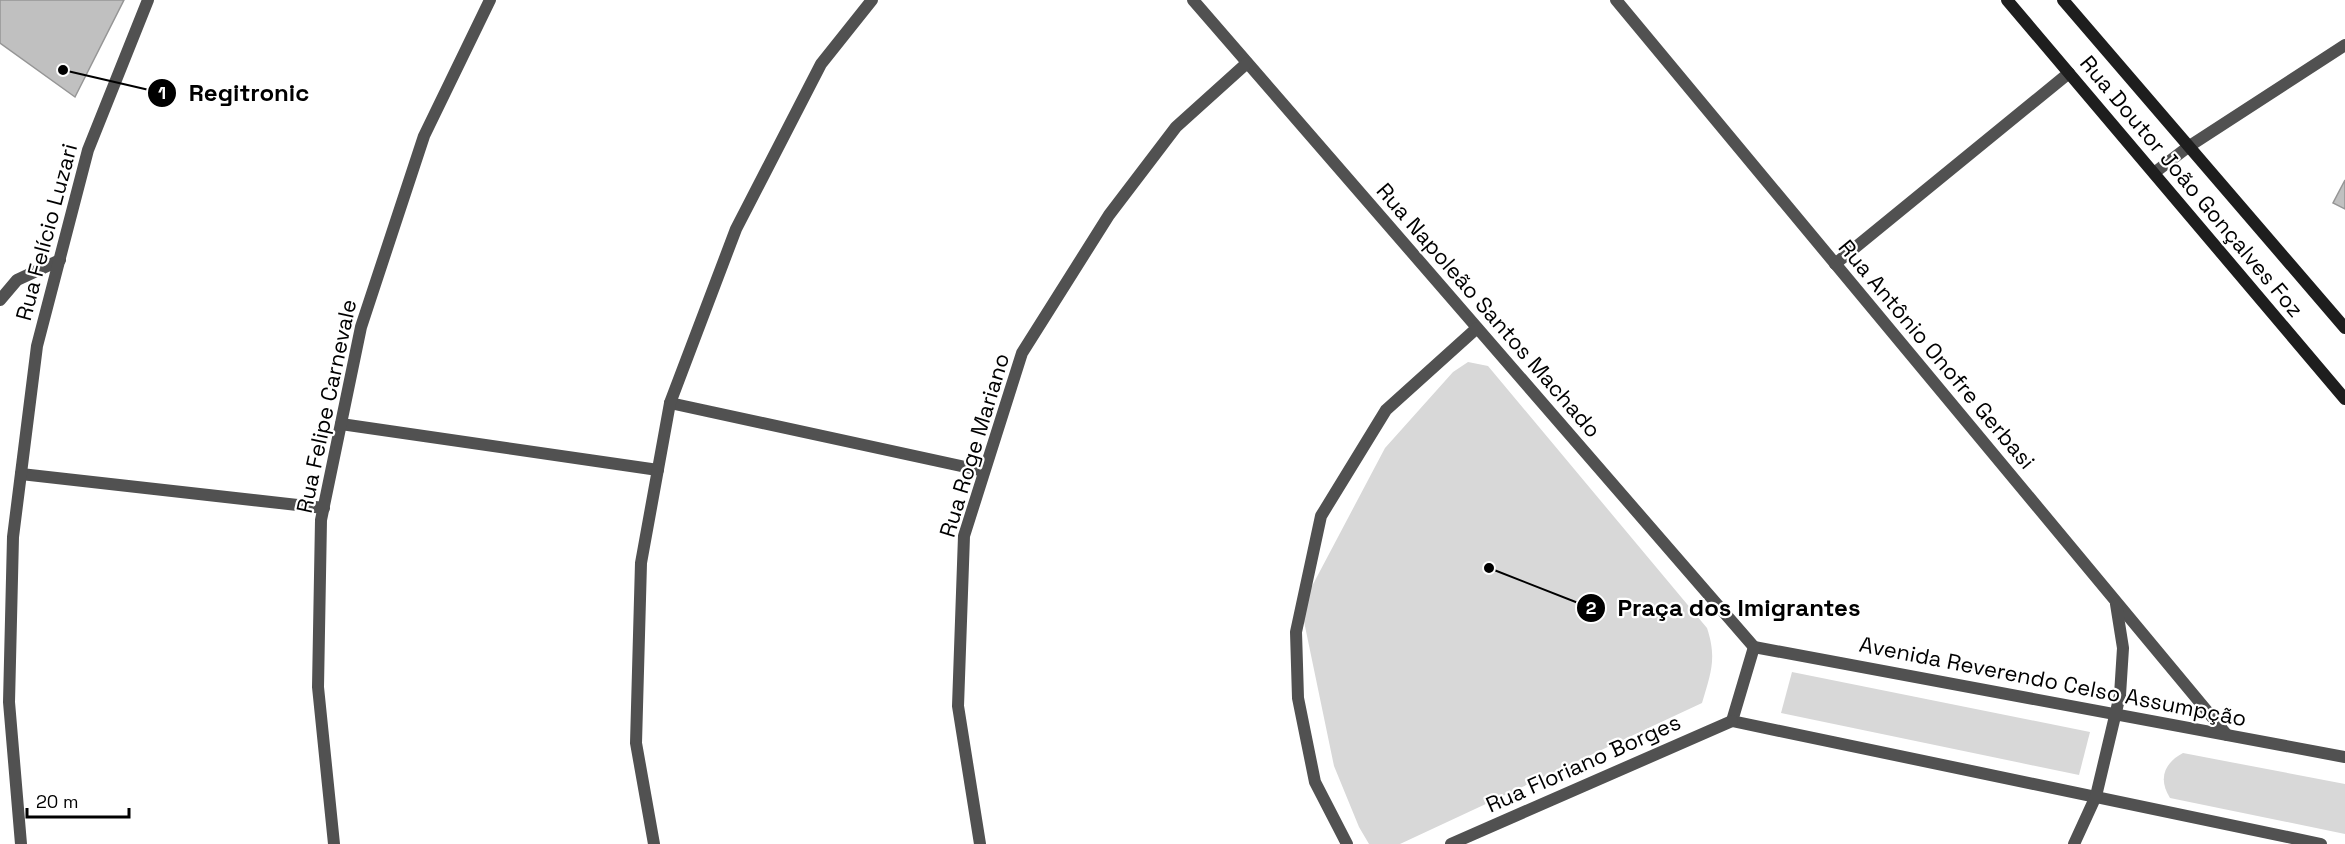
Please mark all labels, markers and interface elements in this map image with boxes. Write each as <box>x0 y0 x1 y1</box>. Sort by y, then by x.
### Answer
street label: Rua Doutor João Gonçalves Foz <box>2074 49 2310 323</box>
callout: Regitronic <box>147 72 322 114</box>
text: Regitronic <box>189 77 309 108</box>
text: 1 <box>158 81 166 104</box>
street label: Rua Felício Luzari <box>9 140 83 324</box>
street label: Rua Napoleão Santos Machado <box>1371 177 1607 443</box>
street label: Rua Antônio Onofre Gerbasi <box>1833 234 2041 474</box>
street label: Rua Felipe Carnevale <box>290 297 362 515</box>
street label: Rua Roge Mariano <box>933 350 1015 540</box>
callout: Praça dos Imigrantes <box>1576 587 1873 629</box>
text: Praça dos Imigrantes <box>1617 592 1861 623</box>
text: 2 <box>1586 596 1597 619</box>
street label: Avenida Reverendo Celso Assumpção <box>1857 630 2249 732</box>
street label: Rua Floriano Borges <box>1481 707 1685 819</box>
scale bar <box>27 781 129 819</box>
text: 20 m <box>36 790 79 813</box>

